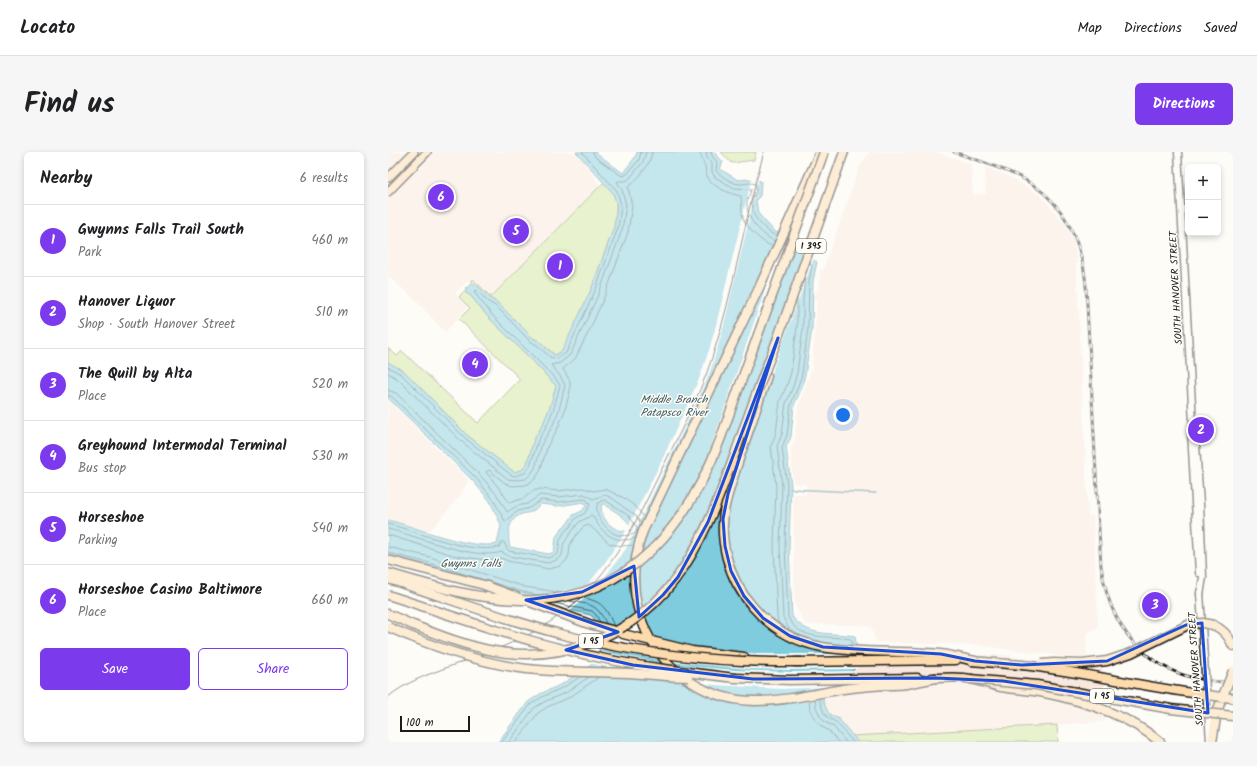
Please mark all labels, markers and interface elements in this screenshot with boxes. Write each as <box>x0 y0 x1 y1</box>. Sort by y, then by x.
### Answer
text: Locato <box>20 13 75 43</box>
text: Map <box>1077 17 1102 39</box>
text: Directions <box>1124 17 1182 39</box>
text: Saved <box>1204 17 1237 39</box>
text: Find us <box>24 82 115 127</box>
button: Directions <box>1135 83 1233 125</box>
map controls <box>1185 164 1221 236</box>
button: + <box>1185 164 1221 200</box>
text: Nearby <box>40 165 92 192</box>
text: 6 results <box>300 168 348 189</box>
pin: 6 <box>428 182 454 212</box>
button: − <box>1185 200 1221 236</box>
pin: 5 <box>503 216 529 246</box>
text: Gwynns Falls Trail South <box>78 218 244 242</box>
street label: SOUTH HANOVER STREET <box>1165 229 1187 345</box>
text: 1 <box>51 230 55 251</box>
text: 460 m <box>312 230 348 251</box>
road number: I 395 <box>796 239 826 253</box>
text: Park <box>78 242 102 263</box>
pin: 1 <box>547 251 573 281</box>
text: Hanover Liquor <box>78 290 175 314</box>
text: 2 <box>49 302 57 323</box>
text: 510 m <box>315 302 348 323</box>
text: Shop · South Hanover Street <box>78 314 235 335</box>
pin: 4 <box>462 349 488 379</box>
text: The Quill by Alta <box>78 362 192 386</box>
text: 3 <box>49 374 57 395</box>
text: 520 m <box>311 374 348 395</box>
text: Place <box>78 386 106 407</box>
water label: Middle Branch Patapsco River <box>640 391 710 422</box>
your location <box>833 405 853 425</box>
pin: 2 <box>1188 415 1214 445</box>
text: Greyhound Intermodal Terminal <box>78 434 286 458</box>
text: 4 <box>49 446 57 467</box>
text: 530 m <box>312 446 348 467</box>
text: Bus stop <box>78 458 126 479</box>
text: Horseshoe <box>78 506 144 530</box>
text: 5 <box>50 518 56 539</box>
text: 540 m <box>312 518 348 539</box>
text: Parking <box>78 530 118 551</box>
water label: Gwynns Falls <box>440 555 503 573</box>
text: Horseshoe Casino Baltimore <box>78 578 262 602</box>
text: 6 <box>49 590 57 611</box>
text: 660 m <box>311 590 348 611</box>
pin: 3 <box>1142 590 1168 620</box>
text: Place <box>78 602 106 623</box>
street label: SOUTH HANOVER STREET <box>1184 610 1208 726</box>
road number: I 95 <box>579 634 603 648</box>
button: Save <box>40 648 190 690</box>
button: Share <box>198 648 348 690</box>
road number: I 95 <box>1090 689 1114 703</box>
scale bar <box>400 714 470 733</box>
text: 100 m <box>406 714 434 732</box>

